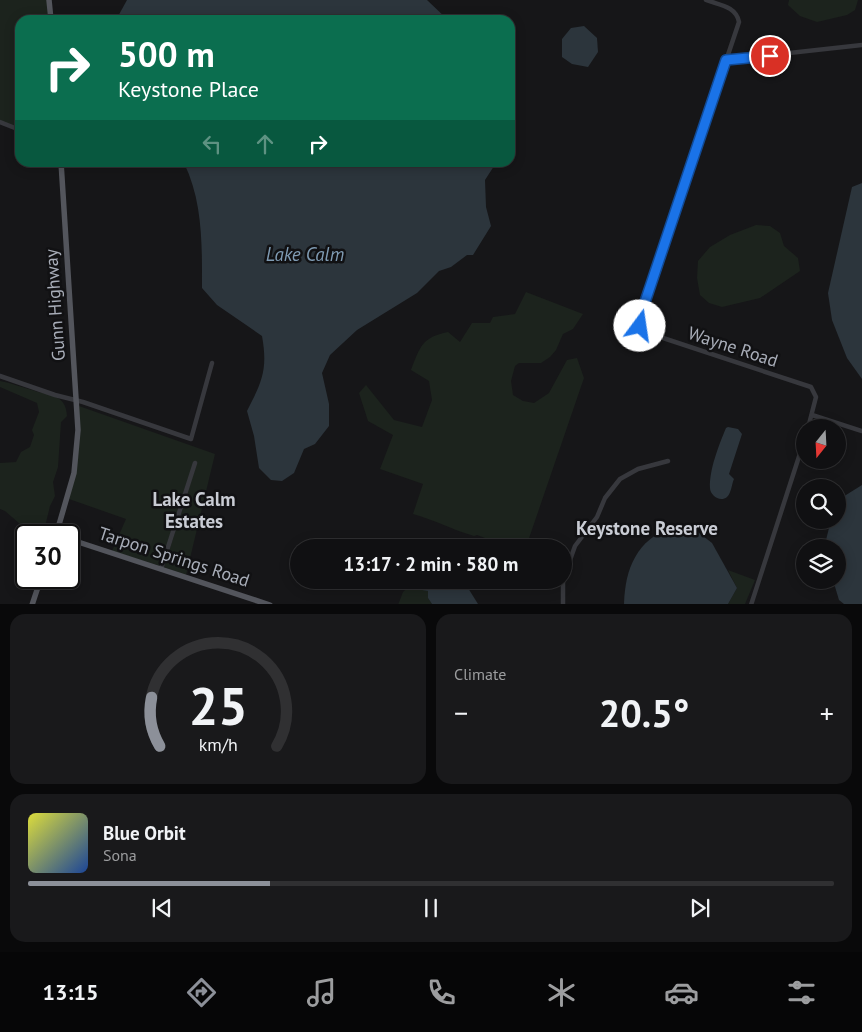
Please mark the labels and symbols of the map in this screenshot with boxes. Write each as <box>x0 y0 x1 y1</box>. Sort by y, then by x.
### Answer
pin <box>749 35 791 77</box>
water label: Lake Calm <box>266 242 344 266</box>
street label: Gunn Highway <box>39 248 70 362</box>
position arrow <box>613 299 665 351</box>
street label: Wayne Road <box>685 321 781 372</box>
north arrow <box>796 419 846 469</box>
district label: Lake Calm Estates <box>152 487 236 533</box>
district label: Keystone Reserve <box>576 516 718 540</box>
street label: Tarpon Springs Road <box>96 521 253 592</box>
speed limit sign: 30 <box>15 524 80 589</box>

